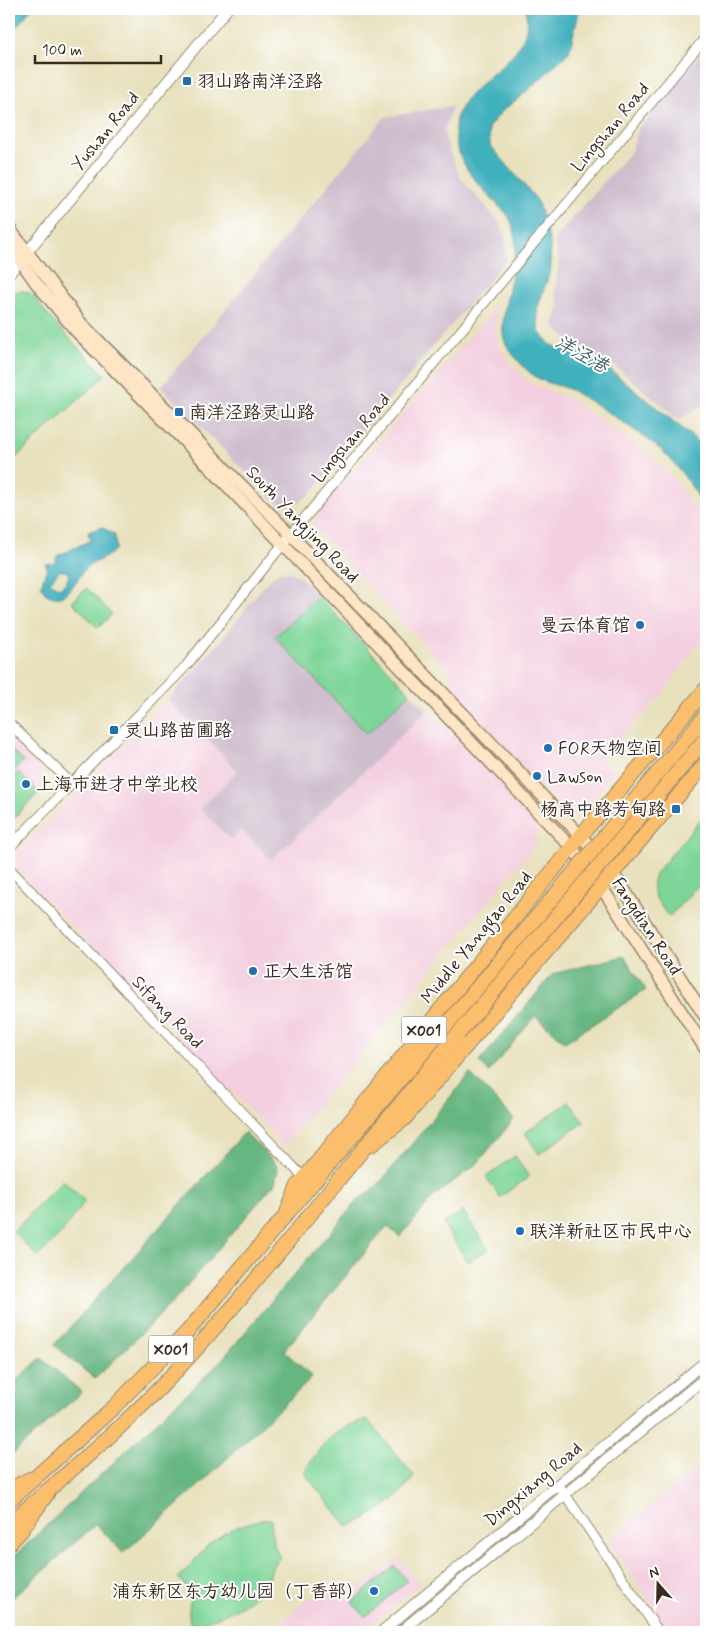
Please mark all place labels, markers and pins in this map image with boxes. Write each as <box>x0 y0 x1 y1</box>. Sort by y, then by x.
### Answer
place label: 羽山路南洋泾路 <box>197 70 323 94</box>
marker: 羽山路南洋泾路 <box>181 75 193 87</box>
place label: 南洋泾路灵山路 <box>189 401 315 425</box>
marker: 南洋泾路灵山路 <box>173 406 185 418</box>
place label: 曼云体育馆 <box>540 614 630 638</box>
marker: 曼云体育馆 <box>634 619 646 631</box>
place label: 灵山路苗圃路 <box>124 719 232 743</box>
marker: 灵山路苗圃路 <box>108 724 120 736</box>
place label: FOR天物空间 <box>558 737 662 761</box>
marker: FOR天物空间 <box>542 742 554 754</box>
place label: Lawson <box>547 765 603 789</box>
marker: Lawson <box>531 770 543 782</box>
place label: 上海市进才中学北校 <box>36 773 198 797</box>
marker: 上海市进才中学北校 <box>20 778 32 790</box>
place label: 杨高中路芳甸路 <box>540 798 666 822</box>
marker: 杨高中路芳甸路 <box>670 803 682 815</box>
place label: 正大生活馆 <box>263 960 353 984</box>
marker: 正大生活馆 <box>247 965 259 977</box>
place label: 联洋新社区市民中心 <box>530 1220 692 1244</box>
marker: 联洋新社区市民中心 <box>514 1225 526 1237</box>
place label: 浦东新区东方幼儿园（丁香部） <box>112 1580 364 1604</box>
marker: 浦东新区东方幼儿园（丁香部） <box>368 1585 380 1597</box>

